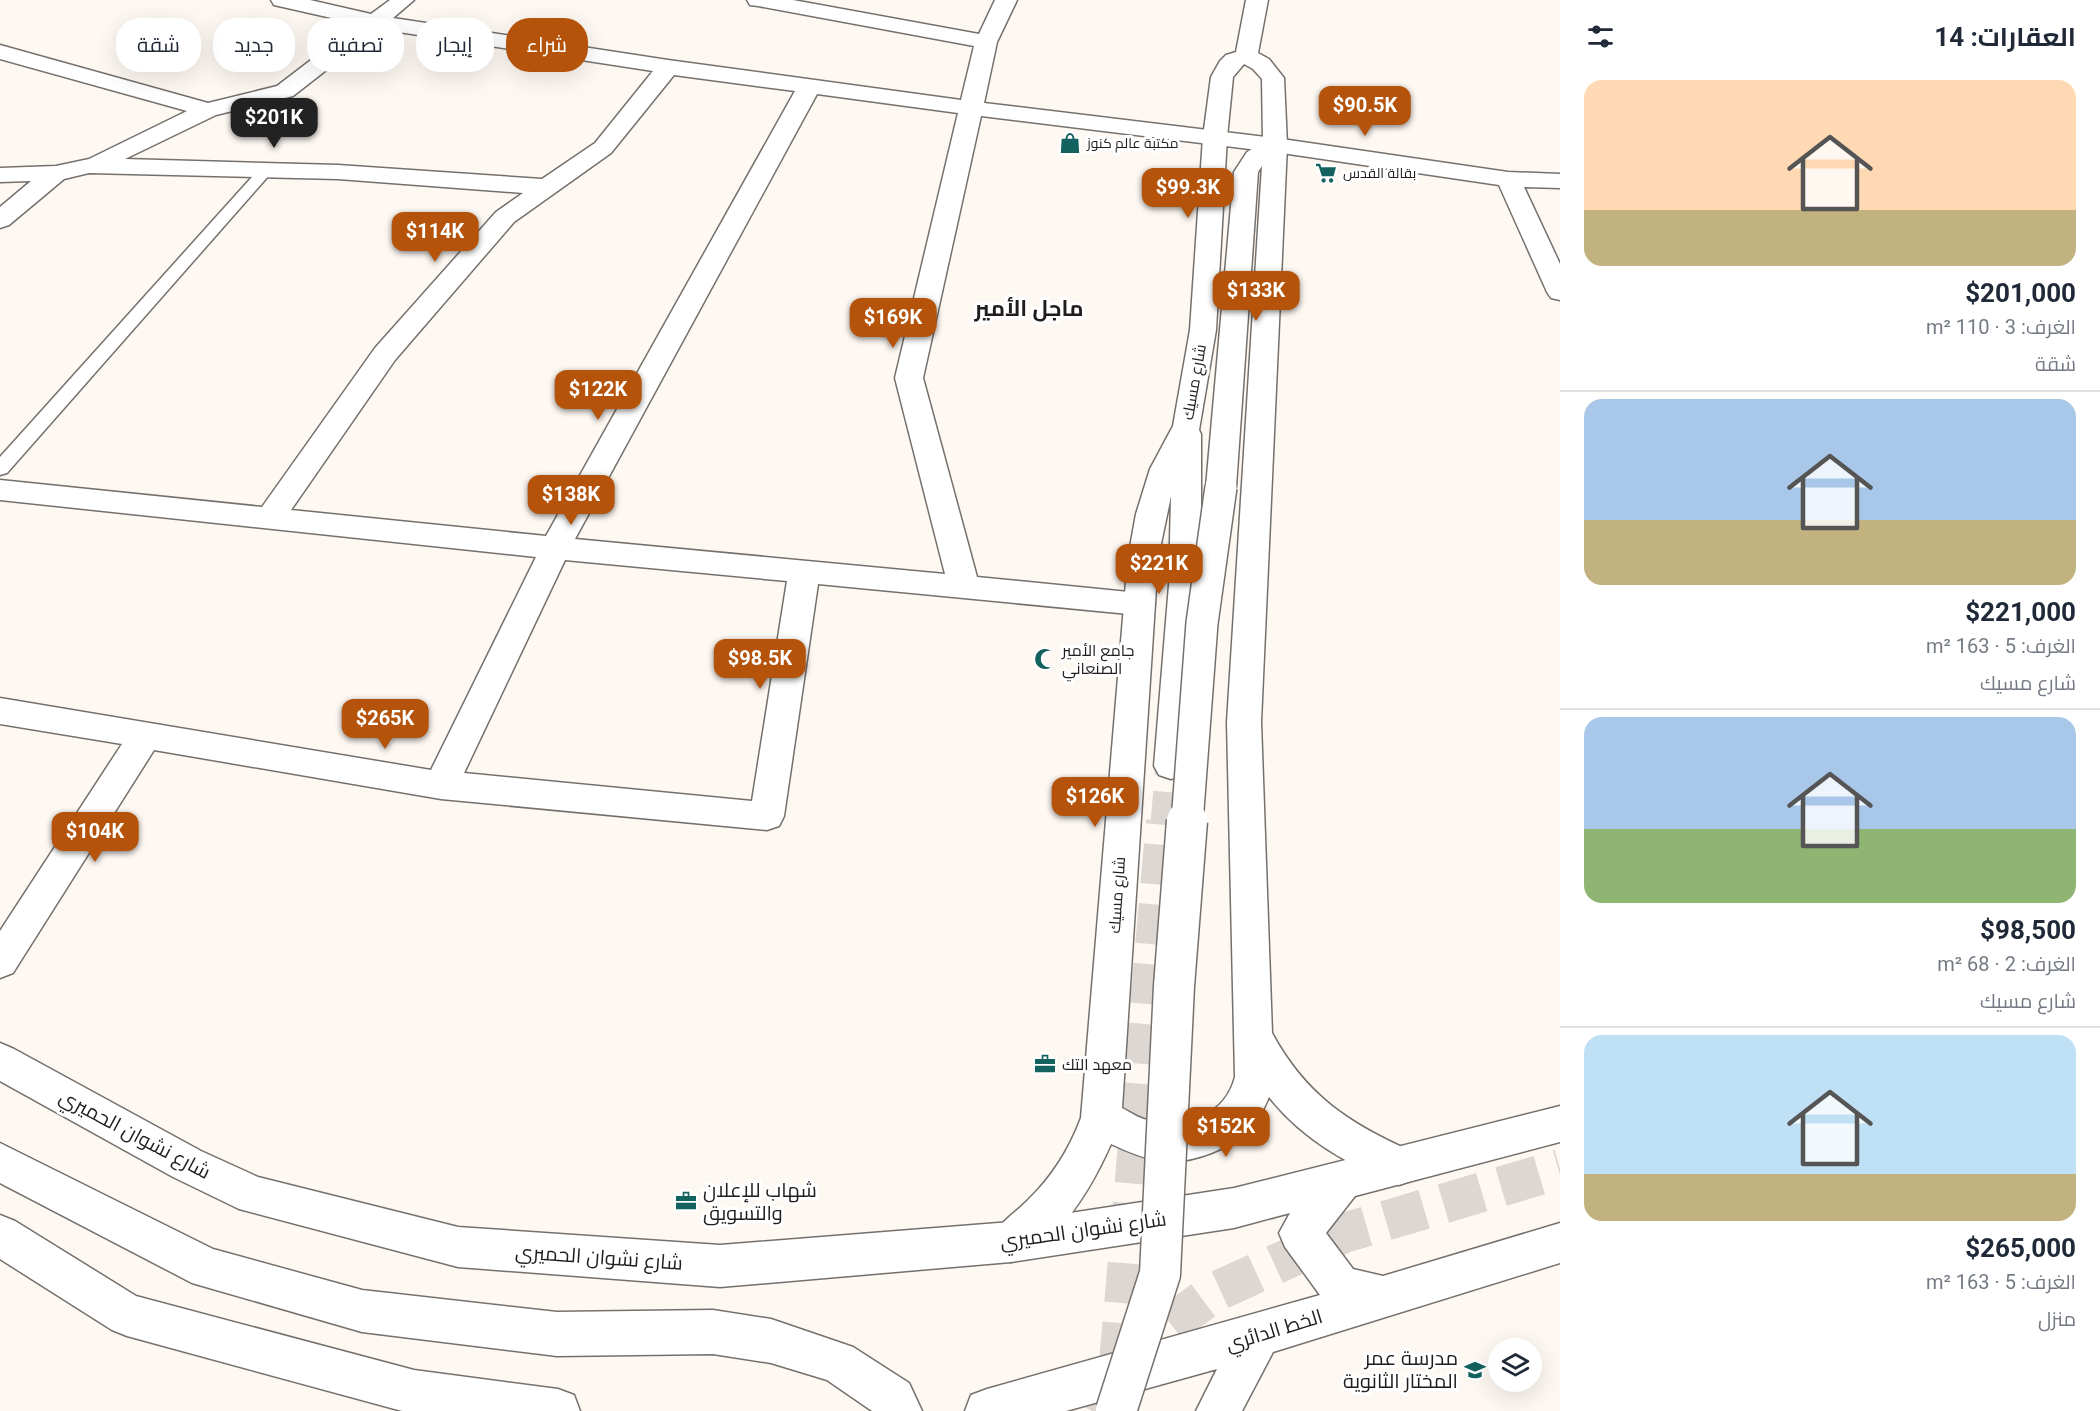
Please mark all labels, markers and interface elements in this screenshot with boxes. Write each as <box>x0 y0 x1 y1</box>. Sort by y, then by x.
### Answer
chip: شقة <box>116 18 201 72</box>
chip: جديد <box>213 18 295 72</box>
chip: تصفية <box>307 18 404 72</box>
chip: إيجار <box>416 18 494 72</box>
chip: شراء <box>506 18 588 72</box>
icon: filters <box>1584 20 1617 53</box>
text: العقارات: 14 <box>1934 22 2076 52</box>
pin: $90.5K <box>1316 86 1414 137</box>
text: $90.5K <box>1333 93 1397 117</box>
pin: $201K <box>232 98 316 149</box>
text: $201K <box>245 105 303 129</box>
icon: home <box>1776 119 1884 227</box>
shop icon: مكتبة عالم كنوز <box>1058 131 1082 155</box>
place label: مكتبة عالم كنوز <box>1086 135 1179 153</box>
supermarket icon: بقالة القدس <box>1314 161 1338 185</box>
place label: بقالة القدس <box>1343 165 1416 181</box>
pin: $99.3K <box>1139 168 1237 219</box>
text: $99.3K <box>1156 175 1220 199</box>
pin: $114K <box>393 212 477 263</box>
text: $114K <box>406 219 464 243</box>
pin: $133K <box>1214 271 1298 322</box>
text: $133K <box>1227 278 1285 302</box>
text: $201,000 <box>1965 278 2076 308</box>
district label: ماجل الأمير <box>974 296 1083 322</box>
pin: $169K <box>851 298 935 349</box>
text: $169K <box>864 305 922 329</box>
text: الغرف: 3 · 110 m² <box>1926 315 2076 339</box>
street label: شارع مسيك <box>1178 343 1212 422</box>
text: شقة <box>2035 352 2076 376</box>
pin: $122K <box>556 370 640 421</box>
text: $122K <box>569 377 627 401</box>
icon: home <box>1776 438 1884 546</box>
pin: $138K <box>529 475 613 526</box>
text: $138K <box>542 482 600 506</box>
pin: $221K <box>1117 544 1201 595</box>
text: $221K <box>1130 551 1188 575</box>
text: $221,000 <box>1965 597 2076 627</box>
text: الغرف: 5 · 163 m² <box>1926 634 2076 658</box>
pin: $98.5K <box>711 639 809 690</box>
place label: جامع الأمير الصنعاني <box>1061 641 1134 682</box>
text: $98.5K <box>728 646 792 670</box>
mosque icon: جامع الأمير الصنعاني <box>1033 647 1057 671</box>
text: شارع مسيك <box>1980 671 2076 695</box>
pin: $265K <box>343 699 427 750</box>
text: $265K <box>356 706 414 730</box>
icon: home <box>1776 756 1884 864</box>
pin: $126K <box>1053 777 1137 828</box>
text: $126K <box>1066 784 1124 808</box>
pin: $104K <box>53 812 137 863</box>
text: $104K <box>66 819 124 843</box>
street label: شارع مسيك <box>1105 856 1131 934</box>
text: $98,500 <box>1980 915 2076 945</box>
text: الغرف: 2 · 68 m² <box>1937 952 2076 976</box>
text: شارع مسيك <box>1980 989 2076 1013</box>
office icon: معهد التك <box>1033 1052 1057 1076</box>
place label: معهد التك <box>1062 1055 1132 1075</box>
icon: home <box>1776 1074 1884 1182</box>
street label: شارع نشوان الحميري <box>53 1084 215 1187</box>
pin: $152K <box>1184 1107 1268 1158</box>
text: $152K <box>1197 1114 1255 1138</box>
place label: شهاب للإعلان والتسويق <box>703 1178 817 1226</box>
office icon: شهاب للإعلان والتسويق <box>674 1189 698 1213</box>
street label: شارع نشوان الحميري <box>998 1206 1168 1258</box>
text: $265,000 <box>1965 1233 2076 1263</box>
street label: شارع نشوان الحميري <box>514 1239 683 1279</box>
text: الغرف: 5 · 163 m² <box>1926 1270 2076 1294</box>
street label: الخط الدائري <box>1223 1304 1327 1360</box>
text: منزل <box>2038 1307 2076 1331</box>
map controls <box>1488 1338 1542 1392</box>
button: layers <box>1488 1338 1542 1392</box>
place label: مدرسة عمر المختار الثانوية <box>1343 1346 1458 1393</box>
school or university icon: مدرسة عمر المختار الثانوية <box>1463 1358 1487 1382</box>

